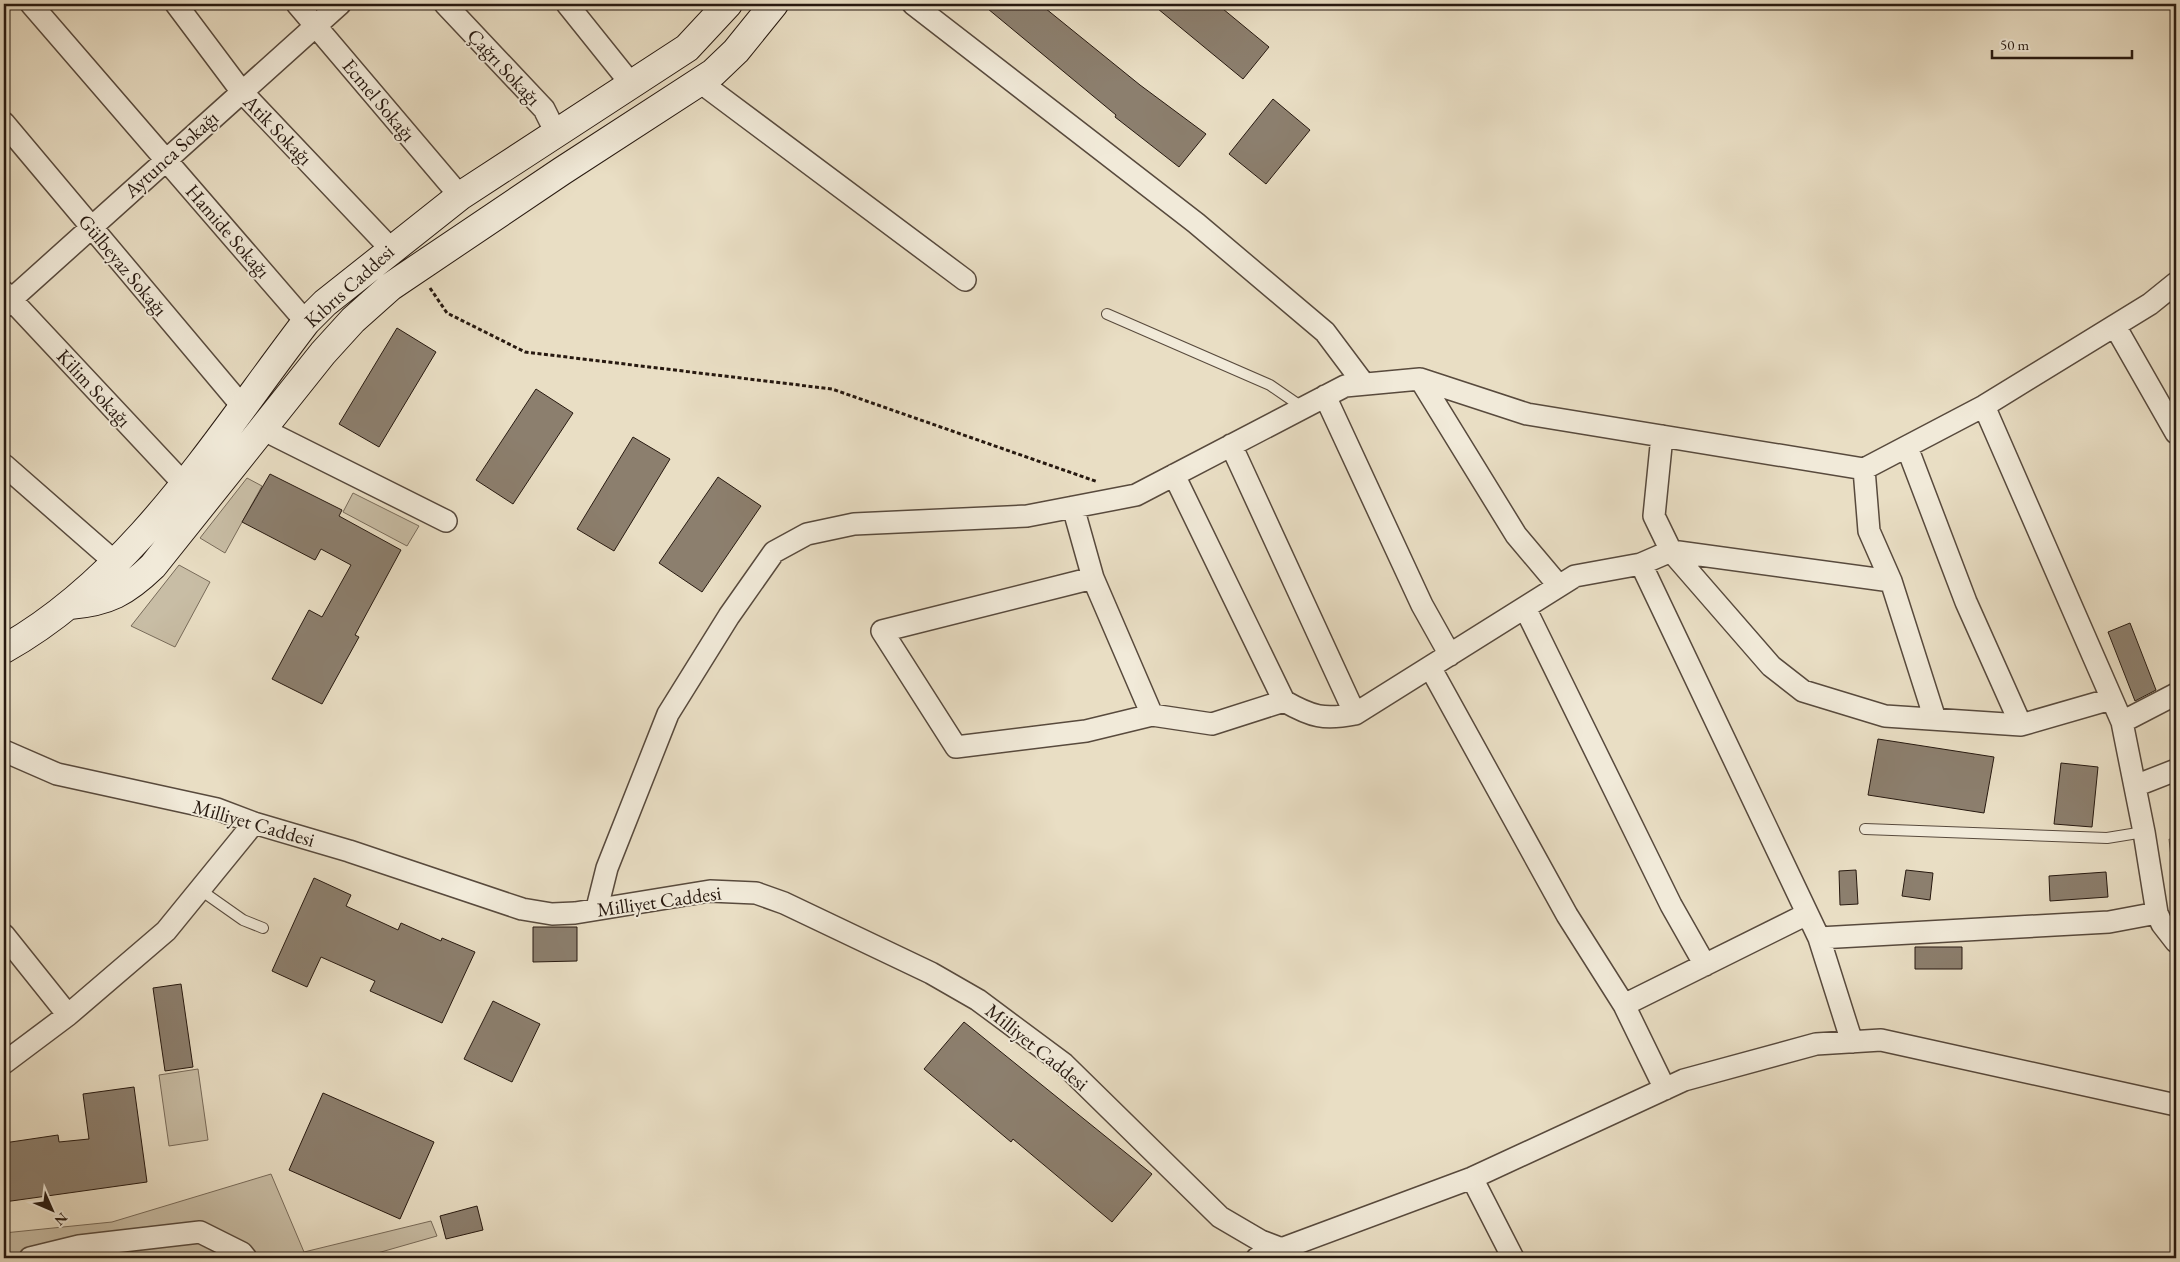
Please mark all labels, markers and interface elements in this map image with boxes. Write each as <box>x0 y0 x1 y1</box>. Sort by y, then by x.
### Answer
street label: Çağrı Sokağı <box>462 23 546 111</box>
scale bar <box>1992 28 2132 60</box>
text: 50 m <box>2000 35 2029 54</box>
street label: Ecmel Sokağı <box>337 53 421 147</box>
street label: Atik Sokağı <box>237 89 318 171</box>
street label: Aytunca Sokağı <box>118 105 224 204</box>
street label: Hamide Sokağı <box>180 179 276 284</box>
street label: Gülbeyaz Sokağı <box>73 209 173 321</box>
street label: Kıbrıs Caddesi <box>299 239 400 333</box>
street label: Kilim Sokağı <box>51 343 137 433</box>
street label: Milliyet Caddesi <box>190 793 318 853</box>
street label: Milliyet Caddesi <box>595 879 723 923</box>
street label: Milliyet Caddesi <box>980 997 1094 1097</box>
north arrow <box>28 1184 78 1234</box>
text: N <box>50 1209 72 1230</box>

